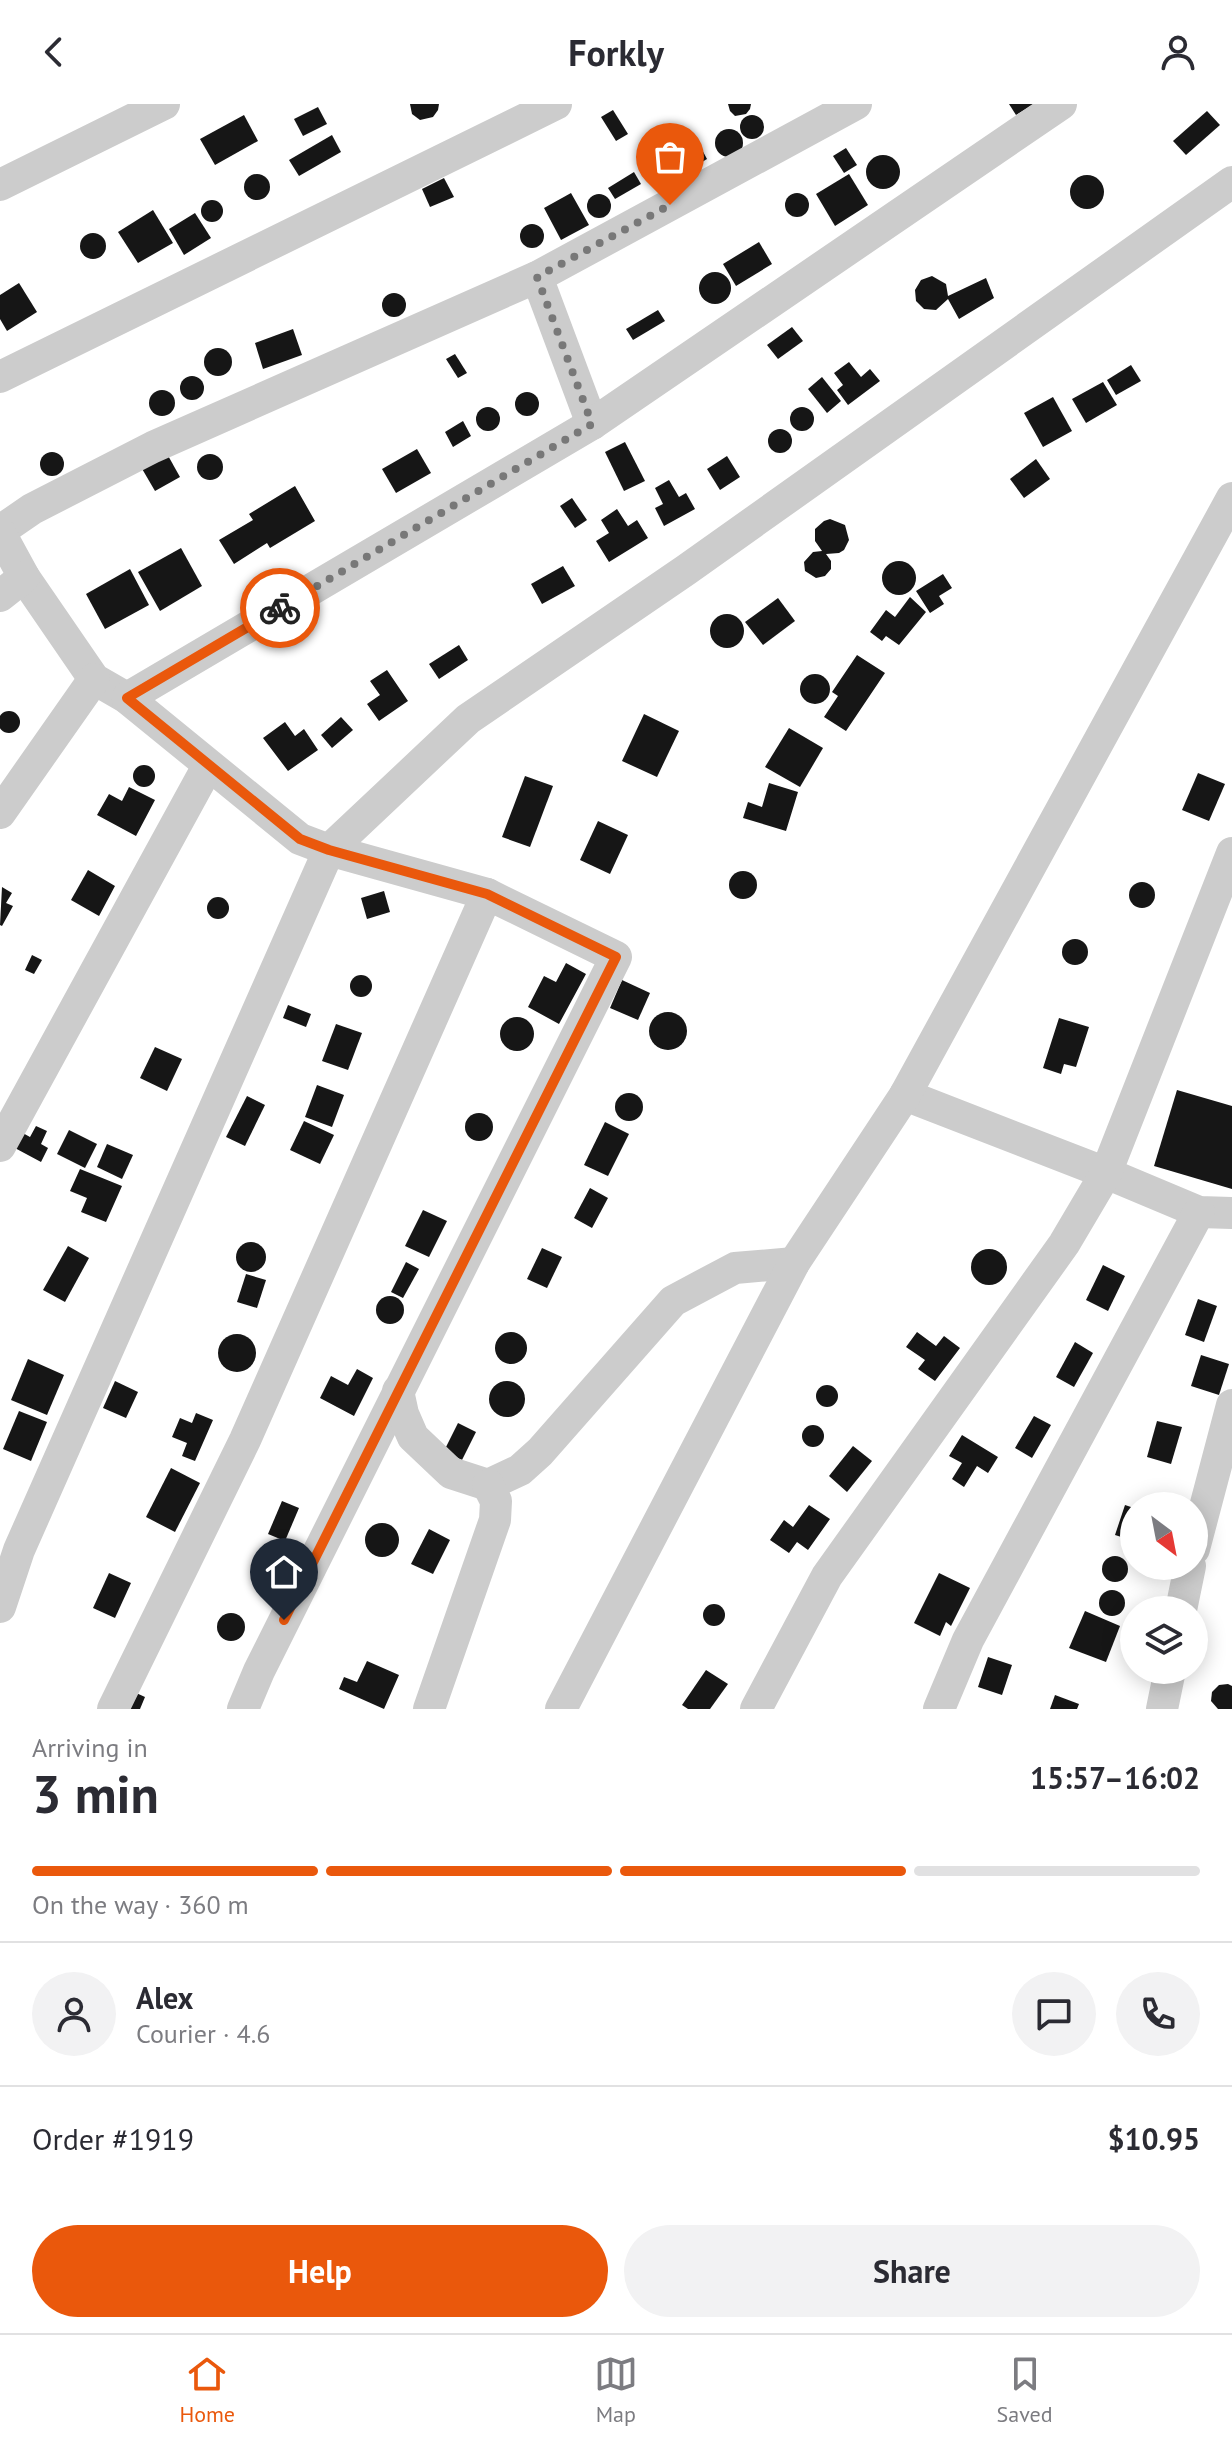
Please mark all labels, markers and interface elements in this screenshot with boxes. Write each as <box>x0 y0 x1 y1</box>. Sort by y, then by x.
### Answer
text: Forkly <box>568 29 664 76</box>
icon: back <box>32 30 76 74</box>
icon: person <box>1156 30 1200 74</box>
pin <box>636 123 704 205</box>
icon: bag <box>648 135 692 179</box>
courier <box>240 568 320 648</box>
icon: bike <box>258 586 302 630</box>
north arrow <box>1120 1492 1208 1580</box>
map controls <box>1120 1492 1208 1684</box>
pin <box>250 1538 318 1620</box>
icon: home <box>262 1550 306 1594</box>
button: layers <box>1120 1596 1208 1684</box>
text: Arriving in <box>32 1731 148 1764</box>
text: 15:57–16:02 <box>1030 1758 1200 1797</box>
text: 3 min <box>32 1760 159 1827</box>
text: On the way · 360 m <box>32 1888 249 1921</box>
button: person <box>32 1972 116 2056</box>
button: chat <box>1012 1972 1096 2056</box>
button: phone <box>1116 1972 1200 2056</box>
text: Alex <box>136 1978 193 2017</box>
text: Courier · 4.6 <box>136 2017 270 2050</box>
text: Order #1919 <box>32 2119 194 2158</box>
text: $10.95 <box>1108 2119 1200 2158</box>
button: Help <box>32 2225 608 2317</box>
button: Share <box>624 2225 1200 2317</box>
tab: Home <box>179 2352 235 2428</box>
tab: Map <box>594 2352 638 2428</box>
tab: Saved <box>997 2352 1053 2428</box>

